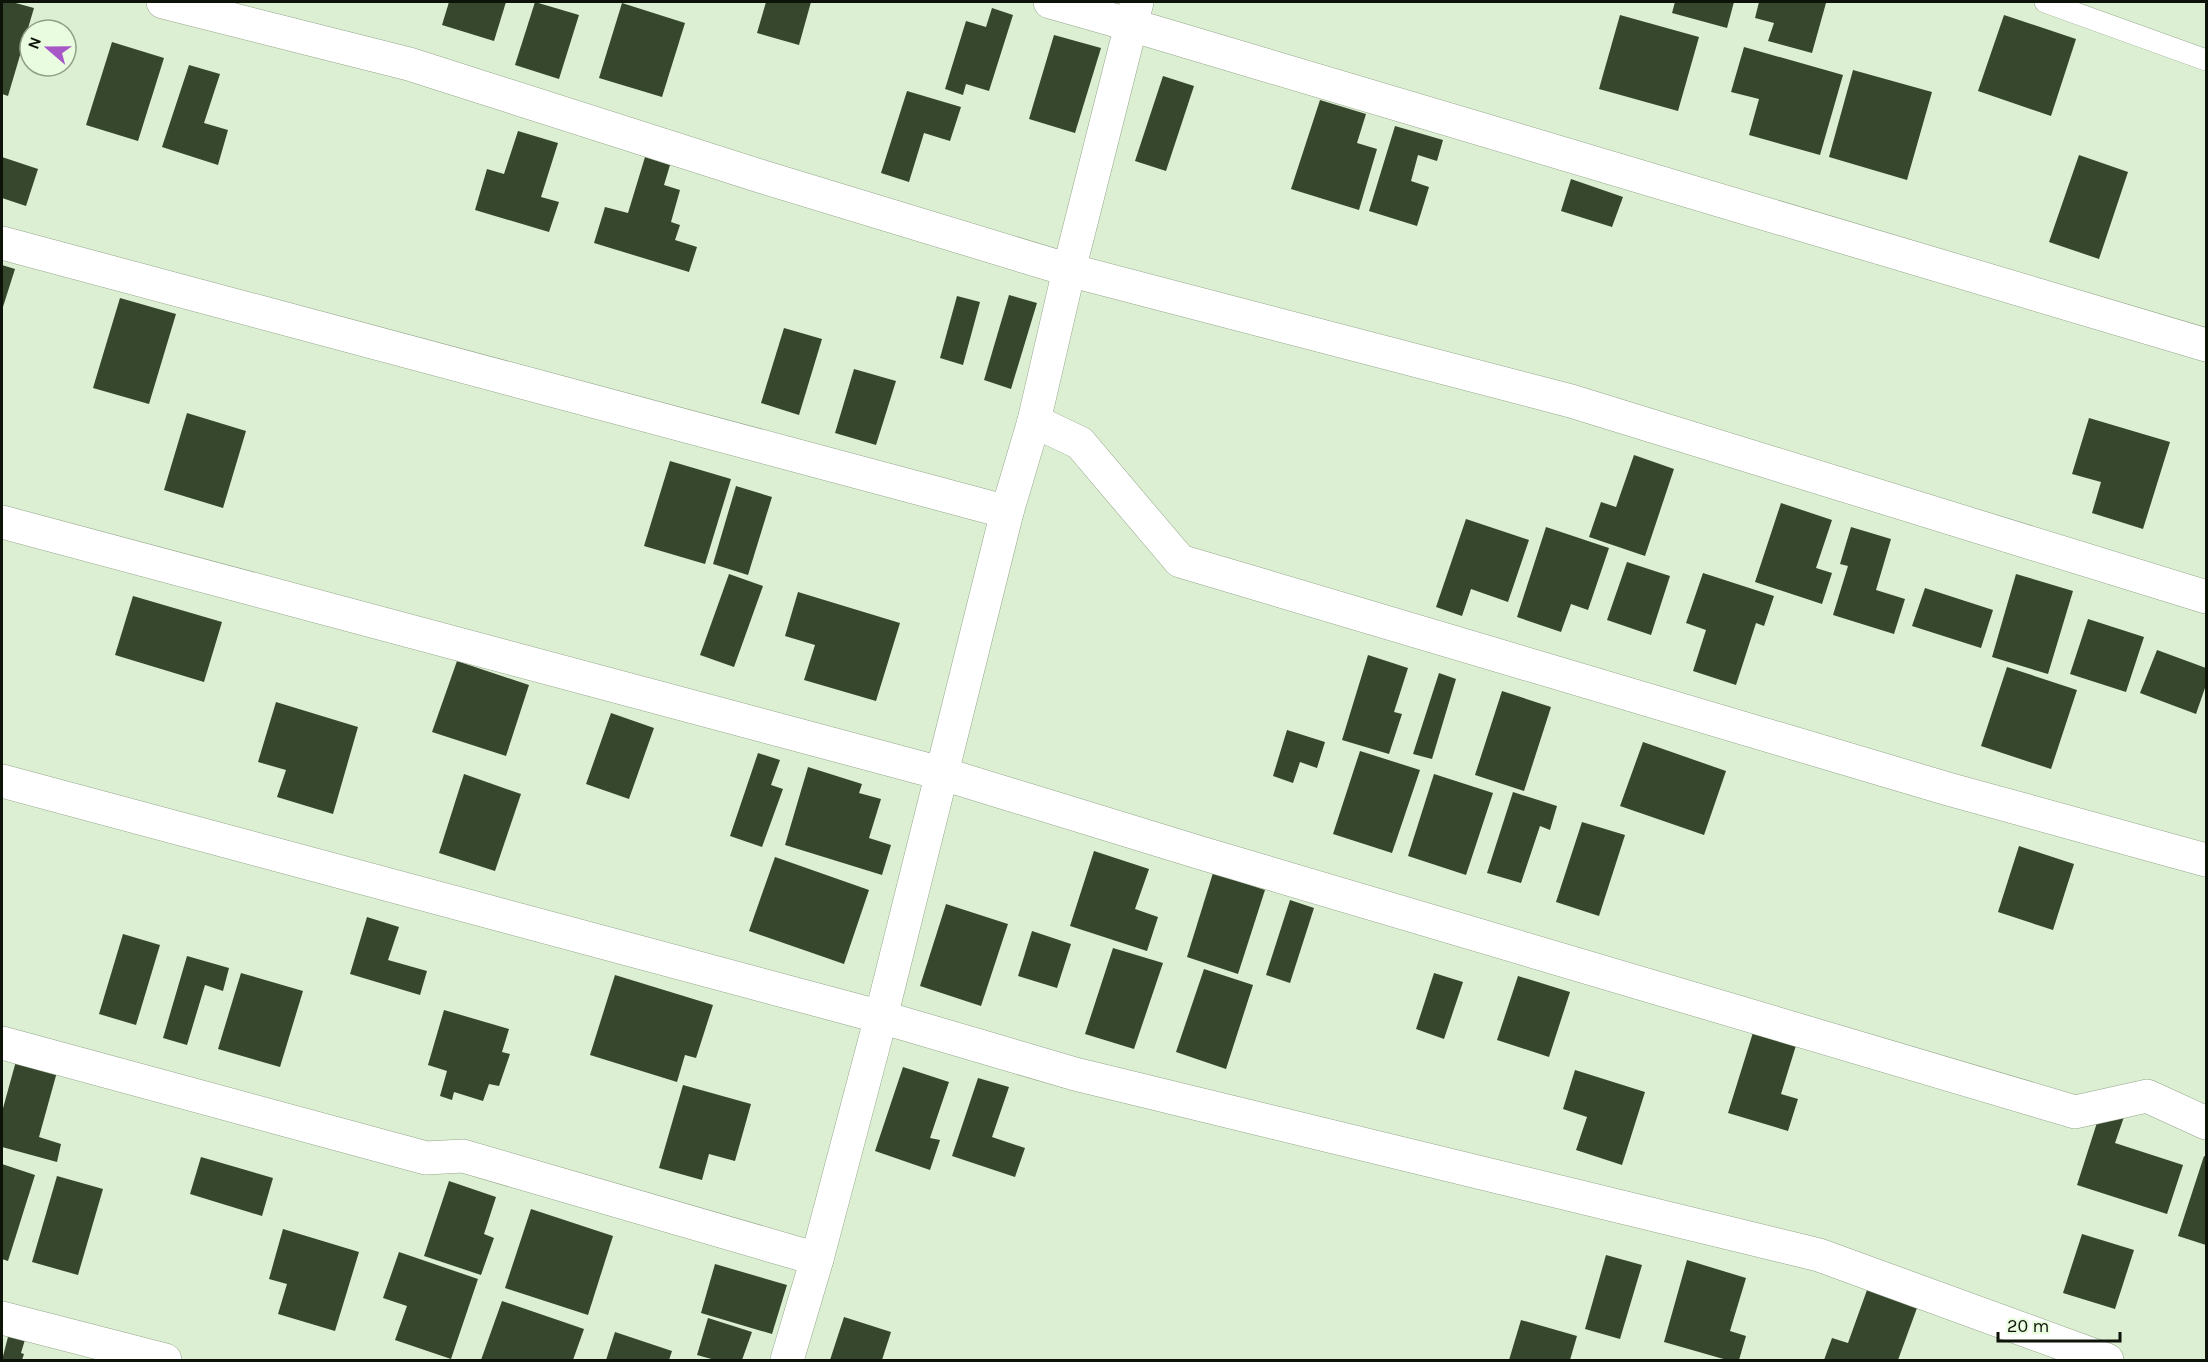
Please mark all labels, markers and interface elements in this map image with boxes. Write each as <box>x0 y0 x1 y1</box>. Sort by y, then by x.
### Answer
north arrow <box>18 18 78 78</box>
text: N <box>23 34 45 52</box>
scale bar <box>1998 1305 2120 1343</box>
text: 20 m <box>2007 1315 2049 1337</box>

